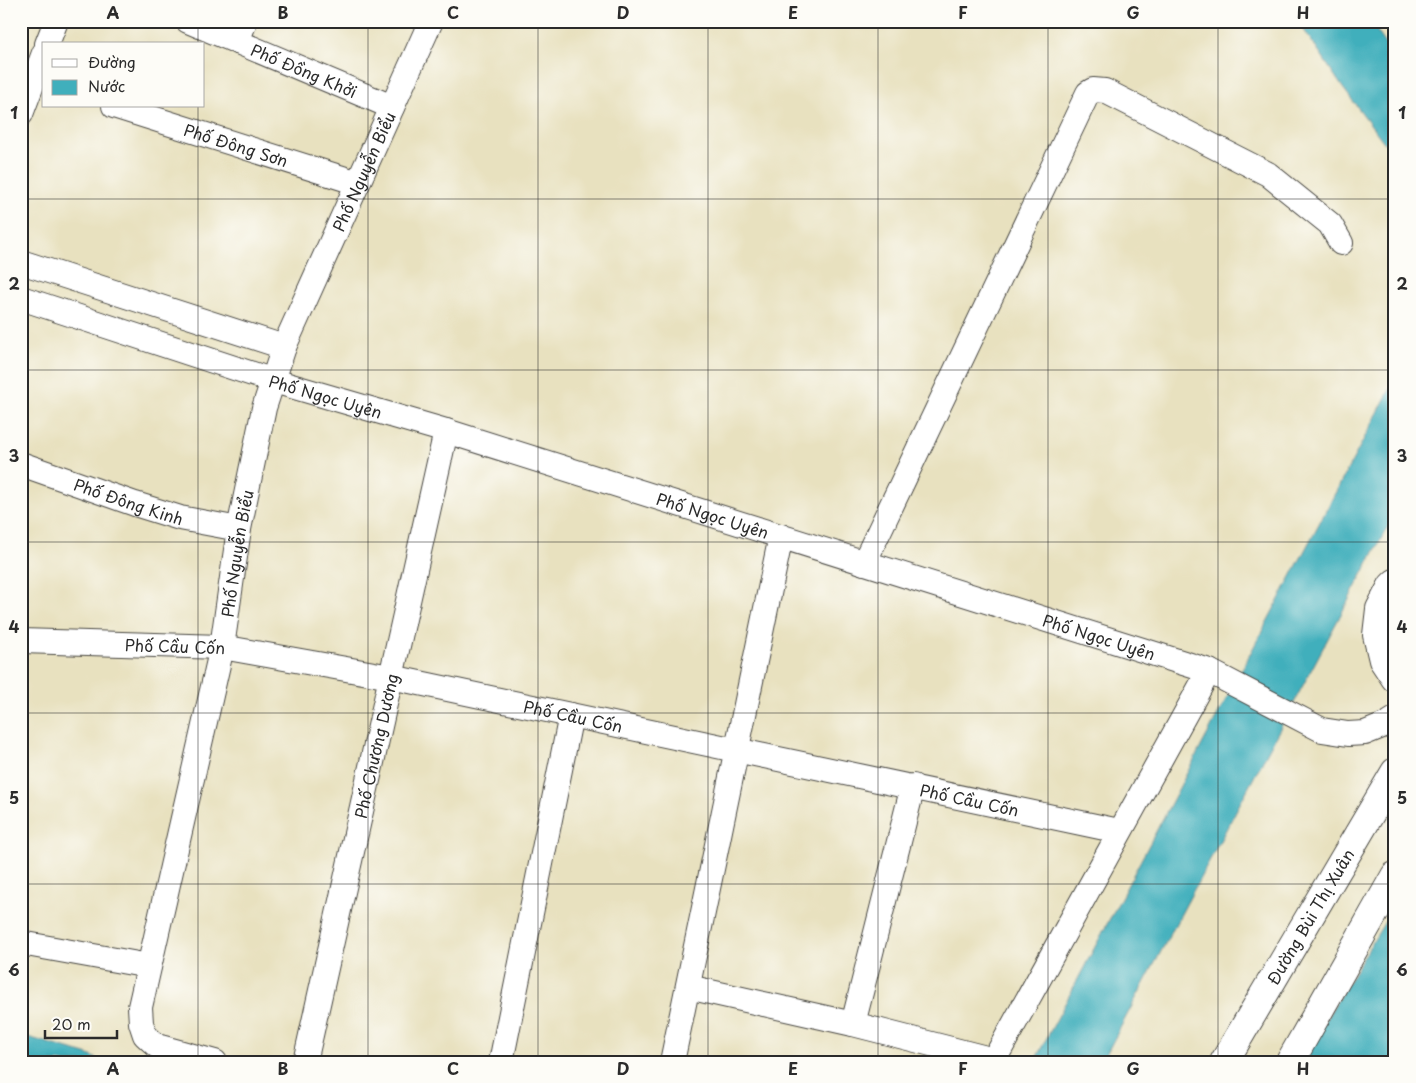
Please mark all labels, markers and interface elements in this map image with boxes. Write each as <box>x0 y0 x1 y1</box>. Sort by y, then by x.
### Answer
text: A <box>107 0 120 24</box>
text: B <box>278 0 289 24</box>
text: C <box>447 0 459 24</box>
text: D <box>617 0 629 24</box>
text: E <box>788 0 798 24</box>
text: F <box>958 0 968 24</box>
text: G <box>1126 0 1140 24</box>
text: H <box>1297 0 1309 24</box>
street label: Phố Đồng Khởi <box>247 37 361 103</box>
legend <box>42 42 205 108</box>
text: Đường <box>88 50 136 73</box>
text: Nước <box>88 74 125 97</box>
text: 1 <box>10 100 18 124</box>
text: 1 <box>1398 100 1406 124</box>
street label: Phố Nguyễn Biểu <box>326 108 401 235</box>
street label: Phố Đông Sơn <box>181 117 291 172</box>
text: 2 <box>8 271 20 295</box>
text: 2 <box>1396 271 1408 295</box>
street label: Phố Ngọc Uyên <box>266 368 385 424</box>
text: 3 <box>9 443 19 467</box>
text: 3 <box>1397 443 1407 467</box>
street label: Phố Đông Kinh <box>71 472 187 530</box>
street label: Phố Ngọc Uyên <box>653 486 772 544</box>
street label: Phố Nguyễn Biểu <box>214 488 259 619</box>
street label: Phố Ngọc Uyên <box>1040 607 1158 665</box>
text: 4 <box>9 614 20 638</box>
text: 4 <box>1397 614 1408 638</box>
street label: Phố Cầu Cốn <box>124 632 226 659</box>
street label: Phố Chương Dương <box>348 671 403 821</box>
street label: Phố Cầu Cốn <box>522 693 625 738</box>
street label: Phố Cầu Cốn <box>918 777 1021 822</box>
text: 5 <box>9 785 19 809</box>
text: 5 <box>1397 785 1407 809</box>
street label: Đường Bùi Thị Xuân <box>1260 844 1359 989</box>
text: 6 <box>8 957 20 981</box>
text: 6 <box>1396 957 1408 981</box>
scale bar <box>45 1008 118 1040</box>
text: 20 m <box>52 1012 91 1035</box>
text: A <box>107 1056 120 1080</box>
text: B <box>278 1056 289 1080</box>
text: C <box>447 1056 459 1080</box>
text: D <box>617 1056 629 1080</box>
text: E <box>788 1056 798 1080</box>
text: F <box>958 1056 968 1080</box>
text: G <box>1126 1056 1140 1080</box>
text: H <box>1297 1056 1309 1080</box>

